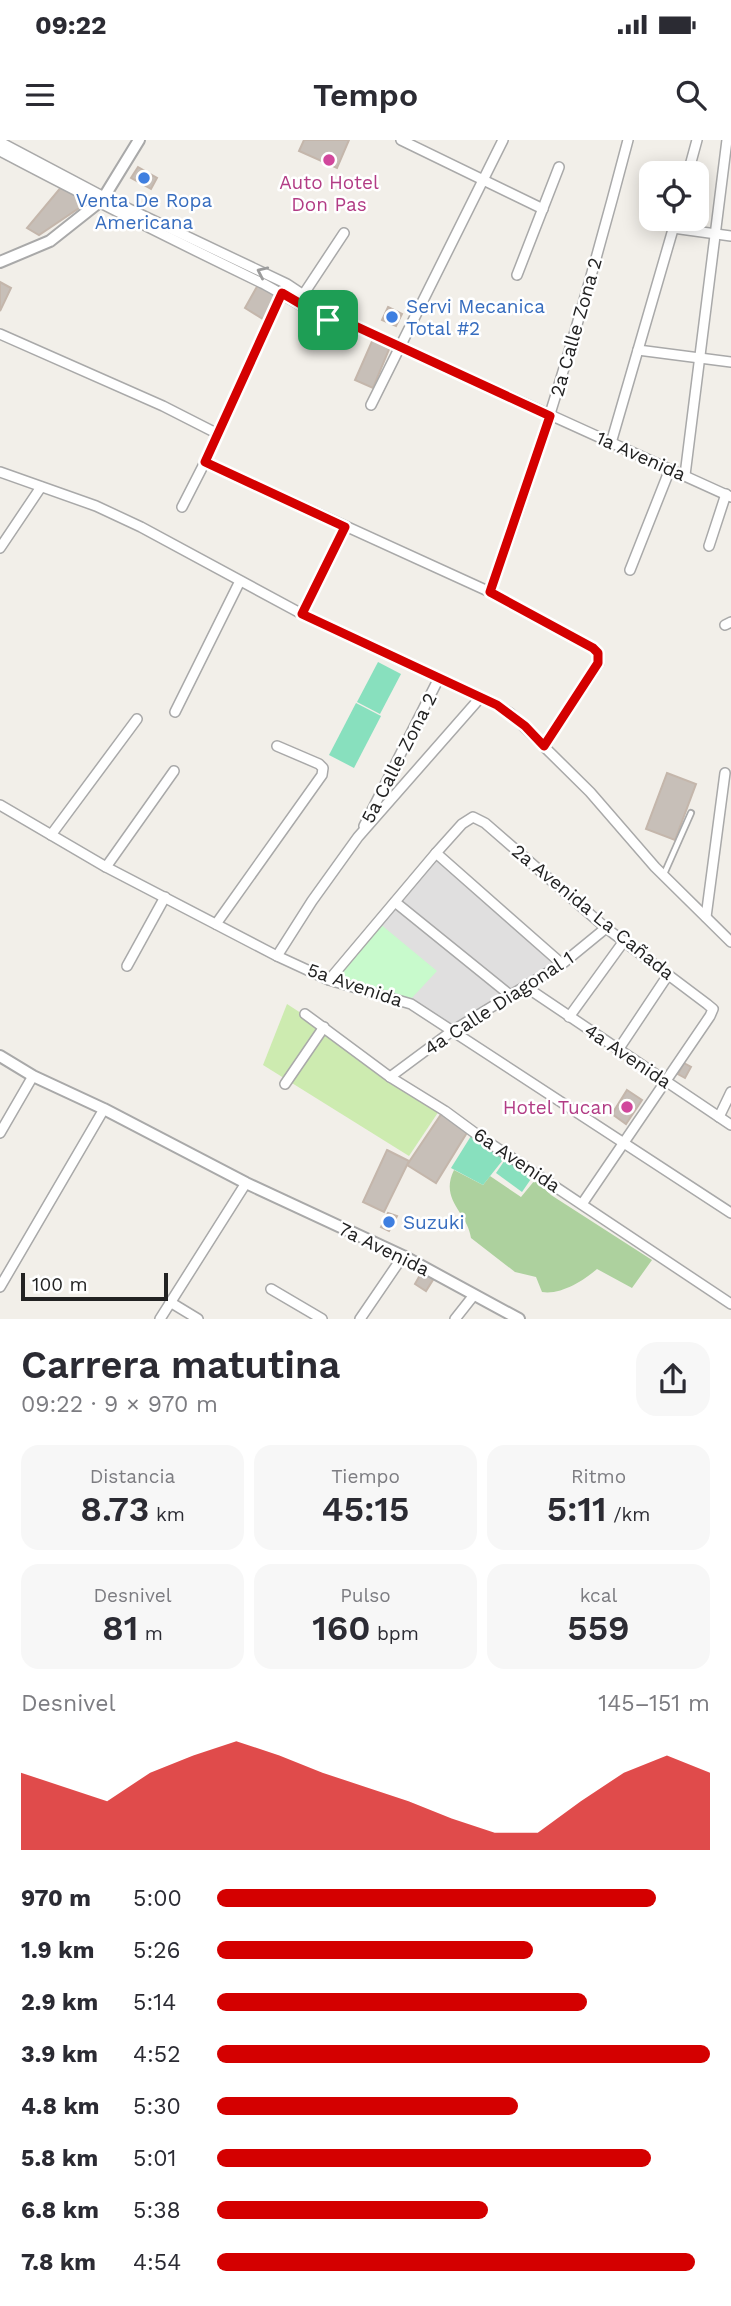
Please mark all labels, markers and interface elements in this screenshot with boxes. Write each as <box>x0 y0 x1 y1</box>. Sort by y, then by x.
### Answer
text: 09:22 <box>35 10 107 40</box>
icon: menu <box>21 76 59 114</box>
text: Tempo <box>313 76 418 114</box>
icon: search <box>672 76 710 114</box>
marker: Auto Hotel Don Pas <box>321 152 337 168</box>
map controls <box>639 161 709 231</box>
button: locate <box>639 161 709 231</box>
marker: Venta De Ropa Americana <box>136 170 152 186</box>
place label: Auto Hotel Don Pas <box>279 171 379 216</box>
place label: Venta De Ropa Americana <box>76 189 212 234</box>
street label: 2a Calle Zona 2 <box>545 255 607 399</box>
one-way arrow <box>257 266 269 280</box>
pin <box>298 290 358 350</box>
place label: Servi Mecanica Total #2 <box>406 295 545 340</box>
icon: arrive <box>309 301 347 339</box>
marker: Servi Mecanica Total #2 <box>384 309 400 325</box>
street label: 1a Avenida <box>593 426 690 486</box>
street label: 5a Calle Zona 2 <box>356 689 442 827</box>
street label: 2a Avenida La Cañada <box>507 839 679 985</box>
street label: 4a Calle Diagonal 1 <box>420 946 578 1060</box>
street label: 5a Avenida <box>304 958 406 1012</box>
street label: 4a Avenida <box>580 1019 676 1094</box>
place label: Hotel Tucan <box>503 1096 613 1119</box>
marker: Hotel Tucan <box>619 1099 635 1115</box>
street label: 6a Avenida <box>469 1123 565 1198</box>
place label: Suzuki <box>403 1211 465 1234</box>
marker: Suzuki <box>381 1214 397 1230</box>
street label: 7a Avenida <box>335 1217 433 1281</box>
scale bar <box>21 1270 168 1302</box>
text: 100 m <box>32 1273 88 1296</box>
button: share <box>636 1342 710 1416</box>
text: Carrera matutina <box>21 1343 340 1387</box>
text: 09:22 · 9 × 970 m <box>21 1391 218 1418</box>
text: Distancia <box>90 1465 175 1488</box>
text: Tiempo <box>331 1465 400 1488</box>
text: Ritmo <box>571 1465 626 1488</box>
text: 8.73 <box>80 1488 149 1530</box>
text: 45:15 <box>322 1488 409 1530</box>
text: 5:11 <box>547 1488 607 1530</box>
text: km <box>149 1503 185 1526</box>
text: /km <box>607 1503 650 1526</box>
text: Desnivel <box>93 1584 172 1607</box>
text: Pulso <box>340 1584 391 1607</box>
text: kcal <box>580 1584 617 1607</box>
text: 81 <box>102 1607 138 1649</box>
text: 160 <box>312 1607 370 1649</box>
text: 559 <box>567 1607 630 1649</box>
text: m <box>138 1622 163 1645</box>
text: bpm <box>370 1622 419 1645</box>
text: Desnivel <box>21 1690 116 1717</box>
text: 145–151 m <box>598 1690 710 1717</box>
text: 970 m <box>21 1885 91 1912</box>
text: 5:00 <box>133 1885 182 1912</box>
text: 1.9 km <box>21 1937 94 1964</box>
text: 5:26 <box>133 1937 181 1964</box>
text: 2.9 km <box>21 1989 98 2016</box>
text: 5:14 <box>133 1989 176 2016</box>
text: 3.9 km <box>21 2041 98 2068</box>
text: 4:52 <box>133 2041 181 2068</box>
text: 4.8 km <box>21 2093 99 2120</box>
text: 5:30 <box>133 2093 181 2120</box>
text: 5.8 km <box>21 2145 98 2172</box>
text: 5:01 <box>133 2145 176 2172</box>
text: 6.8 km <box>21 2197 99 2224</box>
text: 5:38 <box>133 2197 181 2224</box>
text: 7.8 km <box>21 2249 96 2276</box>
text: 4:54 <box>133 2249 181 2276</box>

